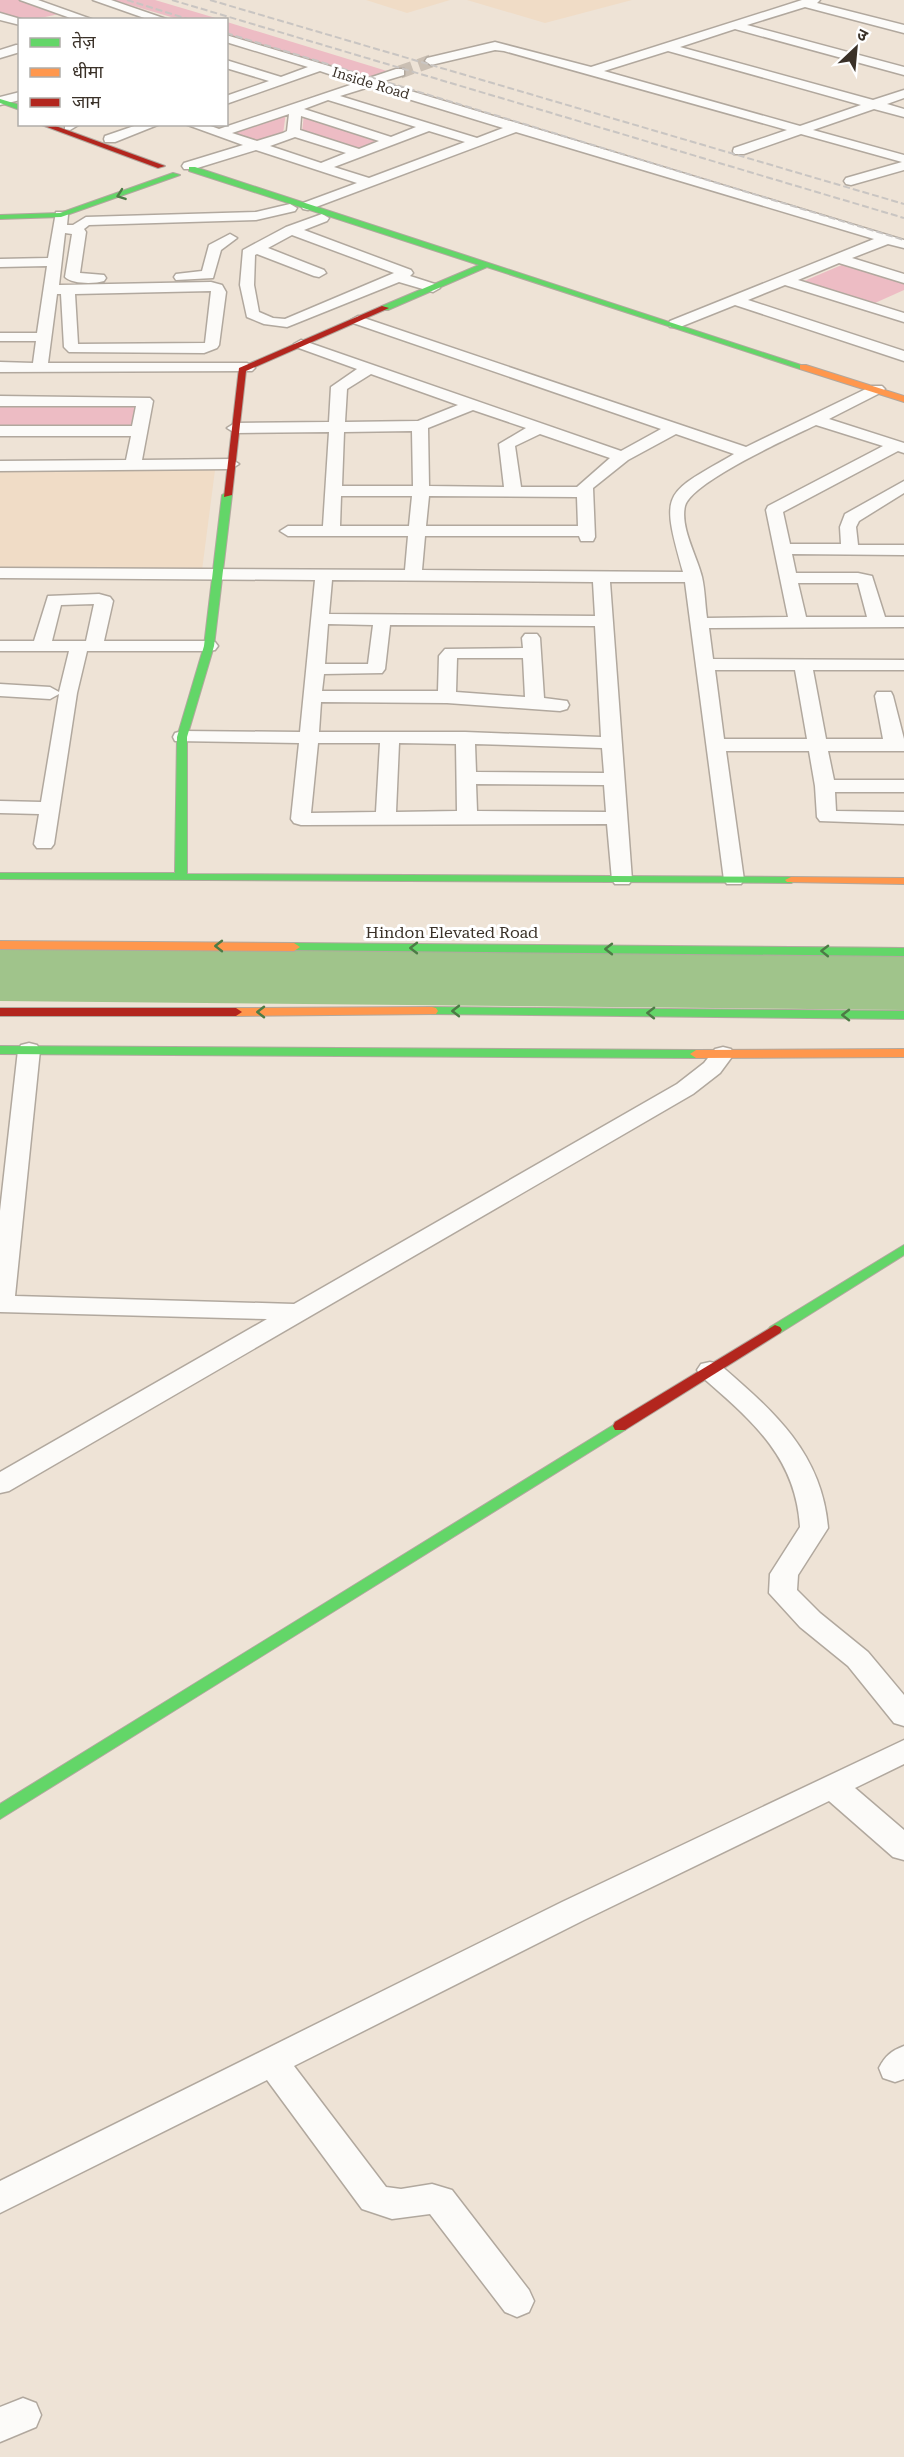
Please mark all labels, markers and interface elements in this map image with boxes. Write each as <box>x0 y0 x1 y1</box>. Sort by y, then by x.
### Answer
legend <box>18 18 228 126</box>
north arrow <box>826 18 886 78</box>
text: उ <box>854 24 871 46</box>
text: तेज़ <box>72 31 96 52</box>
text: धीमा <box>72 61 103 82</box>
street label: Inside Road <box>330 64 412 102</box>
text: जाम <box>72 91 102 112</box>
one-way arrow <box>116 187 127 200</box>
street label: Hindon Elevated Road <box>366 923 538 942</box>
one-way arrow <box>214 940 223 952</box>
one-way arrow <box>409 942 418 954</box>
one-way arrow <box>604 943 613 955</box>
one-way arrow <box>820 945 829 957</box>
one-way arrow <box>451 1005 460 1017</box>
one-way arrow <box>256 1006 265 1018</box>
one-way arrow <box>646 1007 655 1019</box>
one-way arrow <box>841 1009 850 1021</box>

